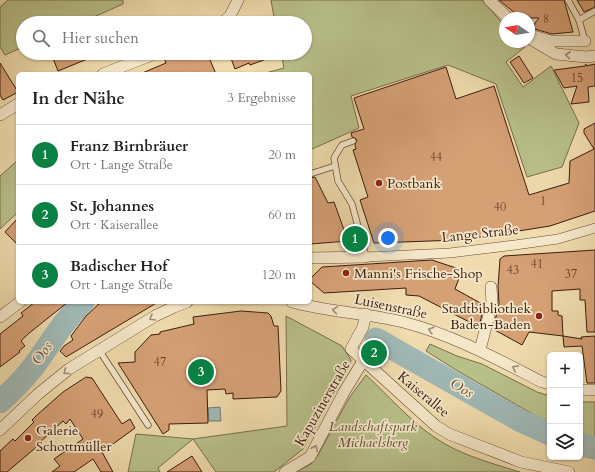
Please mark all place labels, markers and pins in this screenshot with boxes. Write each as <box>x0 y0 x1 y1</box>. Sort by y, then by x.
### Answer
place label: Postbank <box>387 174 441 193</box>
marker: Postbank <box>374 178 384 188</box>
pin: 1 <box>342 224 368 254</box>
place label: Manni's Frische-Shop <box>354 264 483 283</box>
marker: Manni's Frische-Shop <box>341 268 351 278</box>
place label: Stadtbibliothek Baden-Baden <box>442 299 531 334</box>
marker: Stadtbibliothek Baden-Baden <box>534 311 544 321</box>
pin: 2 <box>361 338 387 368</box>
pin: 3 <box>188 357 214 387</box>
place label: Galerie Schottmüller <box>36 421 112 456</box>
marker: Galerie Schottmüller <box>23 433 33 443</box>

